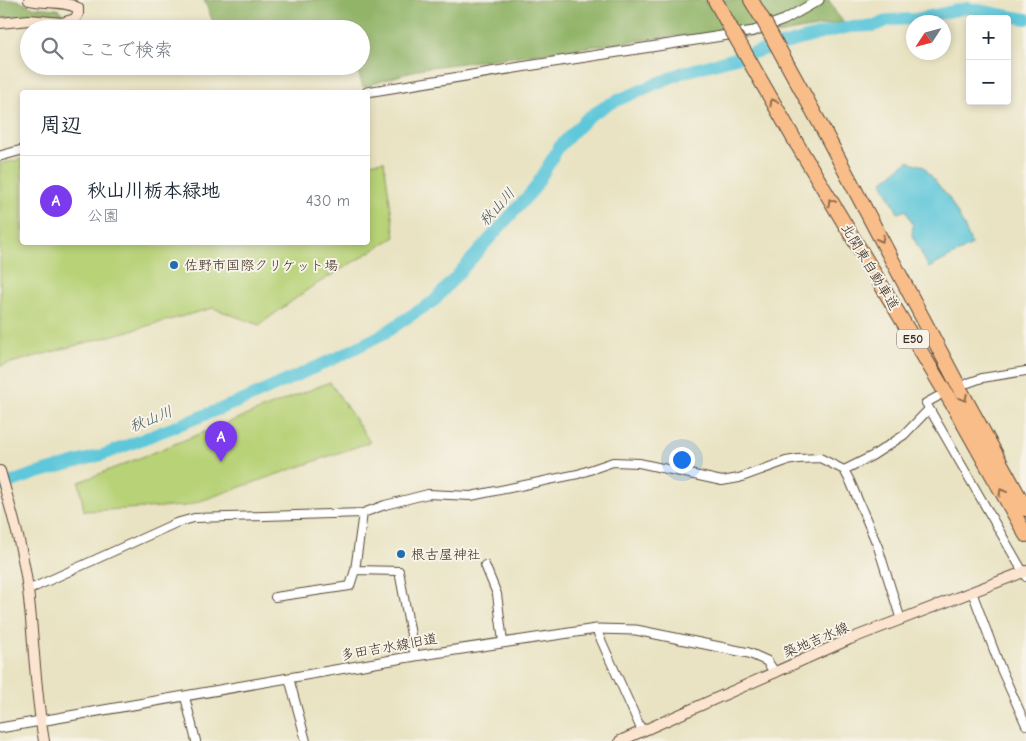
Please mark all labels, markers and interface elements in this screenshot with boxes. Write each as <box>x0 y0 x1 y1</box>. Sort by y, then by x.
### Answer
north arrow <box>906 15 951 60</box>
map controls <box>966 15 1011 105</box>
button: + <box>966 15 1011 60</box>
search box <box>20 20 370 75</box>
icon: search <box>38 34 66 62</box>
text: ここで検索 <box>78 39 173 61</box>
button: − <box>966 60 1011 105</box>
one-way arrow <box>769 98 779 107</box>
text: 周辺 <box>40 113 82 137</box>
text: 秋山川栃本緑地 <box>87 180 220 202</box>
water label: 秋山川 <box>475 184 519 230</box>
text: A <box>52 192 60 210</box>
text: 430 m <box>306 192 350 210</box>
one-way arrow <box>827 198 837 207</box>
text: 公園 <box>87 207 119 225</box>
street label: 北関東自動車道 <box>837 221 903 313</box>
one-way arrow <box>875 233 885 242</box>
place label: 佐野市国際クリケット場 <box>184 257 338 274</box>
marker: 佐野市国際クリケット場 <box>168 259 180 271</box>
road number: E50 <box>897 329 929 348</box>
one-way arrow <box>958 393 968 402</box>
water label: 秋山川 <box>127 402 175 436</box>
pin: A <box>205 421 237 462</box>
your location <box>669 447 695 473</box>
one-way arrow <box>999 489 1009 498</box>
place label: 根古屋神社 <box>411 546 481 563</box>
marker: 根古屋神社 <box>395 548 407 560</box>
street label: 築地吉水線 <box>780 619 852 661</box>
street label: 多田吉水線旧道 <box>339 630 439 664</box>

